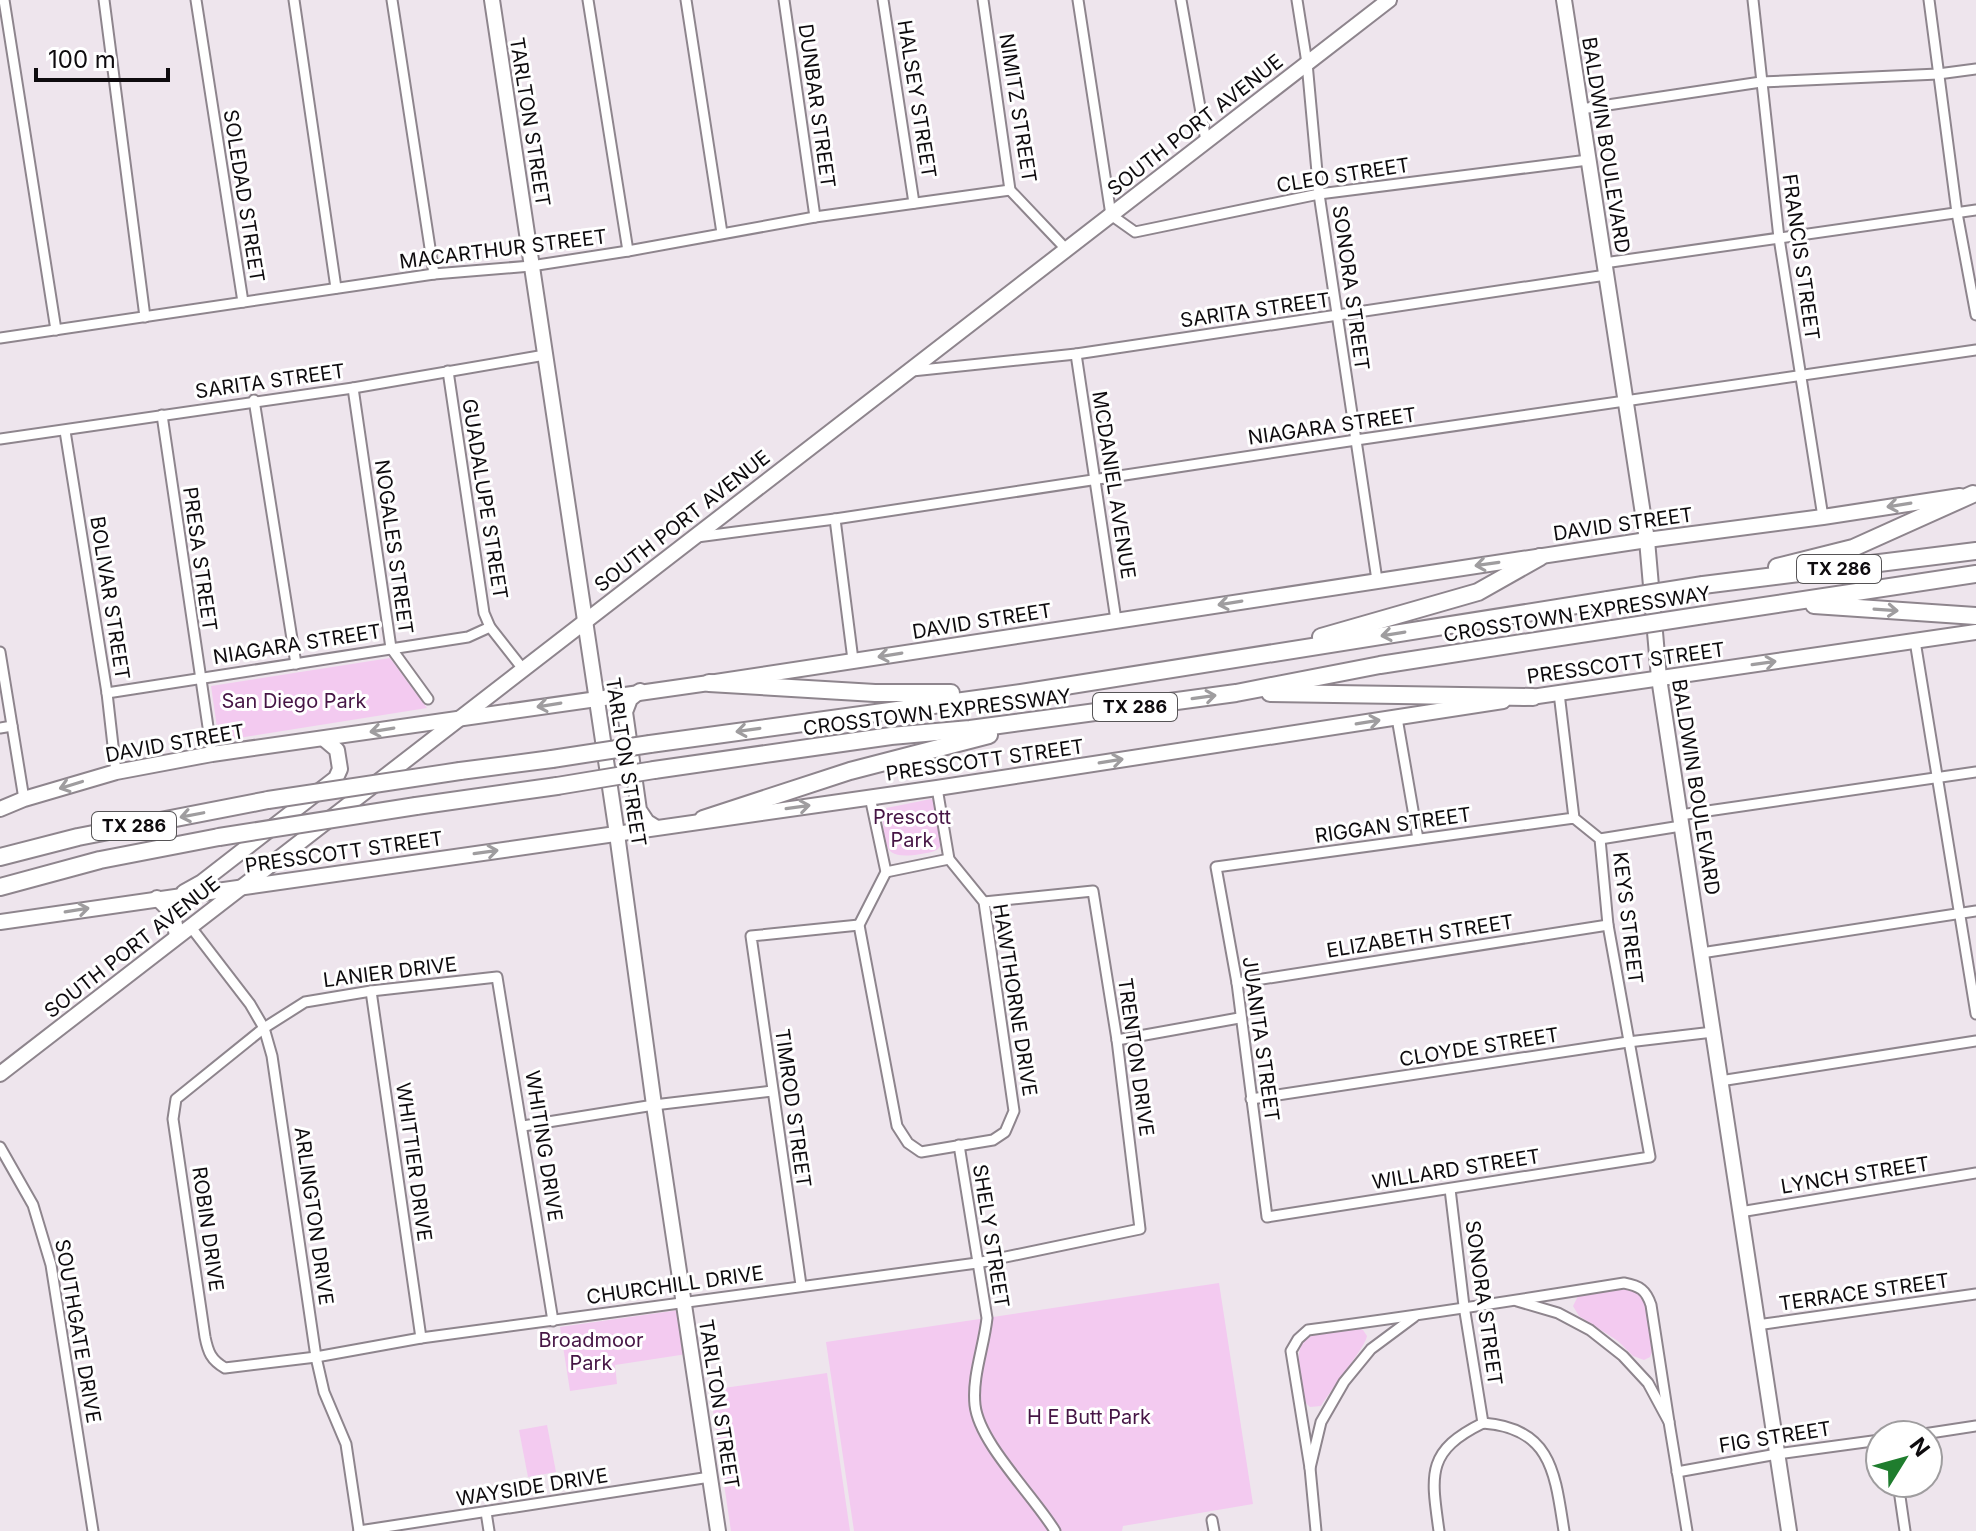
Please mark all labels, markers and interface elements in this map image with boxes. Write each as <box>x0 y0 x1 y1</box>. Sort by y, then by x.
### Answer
street label: HALSEY STREET <box>893 18 941 180</box>
street label: DUNBAR STREET <box>794 22 840 190</box>
scale bar <box>36 32 168 82</box>
street label: NIMITZ STREET <box>994 32 1042 184</box>
street label: BALDWIN BOULEVARD <box>1577 35 1635 255</box>
street label: TARLTON STREET <box>505 36 555 208</box>
text: 100 m <box>48 45 116 74</box>
street label: SOUTH PORT AVENUE <box>1102 49 1288 201</box>
street label: SOLEDAD STREET <box>218 108 270 284</box>
street label: CLEO STREET <box>1275 153 1411 197</box>
street label: FRANCIS STREET <box>1777 172 1825 342</box>
street label: SONORA STREET <box>1328 204 1374 372</box>
street label: MACARTHUR STREET <box>398 224 608 274</box>
street label: SARITA STREET <box>1179 288 1331 332</box>
street label: SARITA STREET <box>194 359 346 403</box>
street label: MCDANIEL AVENUE <box>1087 389 1141 581</box>
street label: GUADALUPE STREET <box>457 397 513 601</box>
street label: NIAGARA STREET <box>1246 402 1418 450</box>
street label: SOUTH PORT AVENUE <box>589 445 775 597</box>
street label: NOGALES STREET <box>370 458 418 636</box>
street label: PRESA STREET <box>178 485 222 633</box>
one-way arrow <box>1887 498 1912 513</box>
street label: DAVID STREET <box>1552 502 1694 546</box>
street label: BOLIVAR STREET <box>85 514 135 682</box>
road number: TX 286 <box>1797 555 1881 583</box>
one-way arrow <box>1475 557 1500 572</box>
street label: CROSSTOWN EXPRESSWAY <box>1442 581 1713 647</box>
one-way arrow <box>1218 596 1243 611</box>
street label: DAVID STREET <box>910 598 1054 644</box>
one-way arrow <box>1872 603 1899 618</box>
street label: NIAGARA STREET <box>211 619 383 669</box>
one-way arrow <box>1380 628 1406 643</box>
street label: PRESSCOTT STREET <box>1525 637 1727 689</box>
one-way arrow <box>878 648 903 663</box>
one-way arrow <box>1751 655 1776 670</box>
street label: TARLTON STREET <box>601 676 651 848</box>
street label: BALDWIN BOULEVARD <box>1667 677 1725 897</box>
street label: CROSSTOWN EXPRESSWAY <box>802 684 1073 740</box>
park label: San Diego Park <box>221 689 367 713</box>
one-way arrow <box>1190 690 1216 705</box>
road number: TX 286 <box>1093 693 1177 721</box>
one-way arrow <box>537 698 562 713</box>
one-way arrow <box>1355 714 1380 729</box>
street label: DAVID STREET <box>103 719 247 767</box>
one-way arrow <box>370 723 395 738</box>
one-way arrow <box>736 723 761 738</box>
street label: PRESSCOTT STREET <box>884 734 1086 786</box>
one-way arrow <box>1098 753 1123 768</box>
one-way arrow <box>59 778 85 793</box>
one-way arrow <box>784 799 811 814</box>
street label: RIGGAN STREET <box>1313 802 1473 848</box>
park label: Prescott Park <box>873 805 952 852</box>
one-way arrow <box>179 808 205 823</box>
road number: TX 286 <box>92 812 176 840</box>
street label: PRESSCOTT STREET <box>243 826 445 878</box>
one-way arrow <box>473 844 498 859</box>
street label: KEYS STREET <box>1608 851 1648 985</box>
street label: SOUTH PORT AVENUE <box>39 871 225 1023</box>
one-way arrow <box>64 902 89 917</box>
street label: HAWTHORNE DRIVE <box>988 902 1042 1098</box>
street label: ELIZABETH STREET <box>1325 909 1515 963</box>
street label: LANIER DRIVE <box>322 952 458 992</box>
street label: JUANITA STREET <box>1238 955 1284 1123</box>
street label: TRENTON DRIVE <box>1113 976 1159 1138</box>
street label: CLOYDE STREET <box>1398 1023 1560 1071</box>
street label: TIMROD STREET <box>770 1027 816 1189</box>
street label: WHITING DRIVE <box>520 1069 568 1223</box>
street label: WHITTIER DRIVE <box>391 1081 437 1243</box>
street label: ARLINGTON DRIVE <box>290 1125 338 1307</box>
street label: WILLARD STREET <box>1370 1144 1542 1194</box>
street label: LYNCH STREET <box>1779 1151 1931 1199</box>
street label: SHELY STREET <box>968 1162 1014 1310</box>
street label: ROBIN DRIVE <box>187 1165 229 1293</box>
street label: SONORA STREET <box>1461 1219 1507 1387</box>
street label: SOUTHGATE DRIVE <box>50 1237 106 1425</box>
street label: CHURCHILL DRIVE <box>585 1261 765 1309</box>
street label: TERRACE STREET <box>1777 1268 1951 1316</box>
street label: TARLTON STREET <box>694 1318 744 1490</box>
park label: Broadmoor Park <box>539 1328 644 1375</box>
park label: H E Butt Park <box>1027 1405 1151 1429</box>
street label: FIG STREET <box>1717 1416 1833 1458</box>
north arrow <box>1864 1419 1944 1499</box>
text: N <box>1905 1432 1935 1461</box>
street label: WAYSIDE DRIVE <box>454 1463 610 1511</box>

